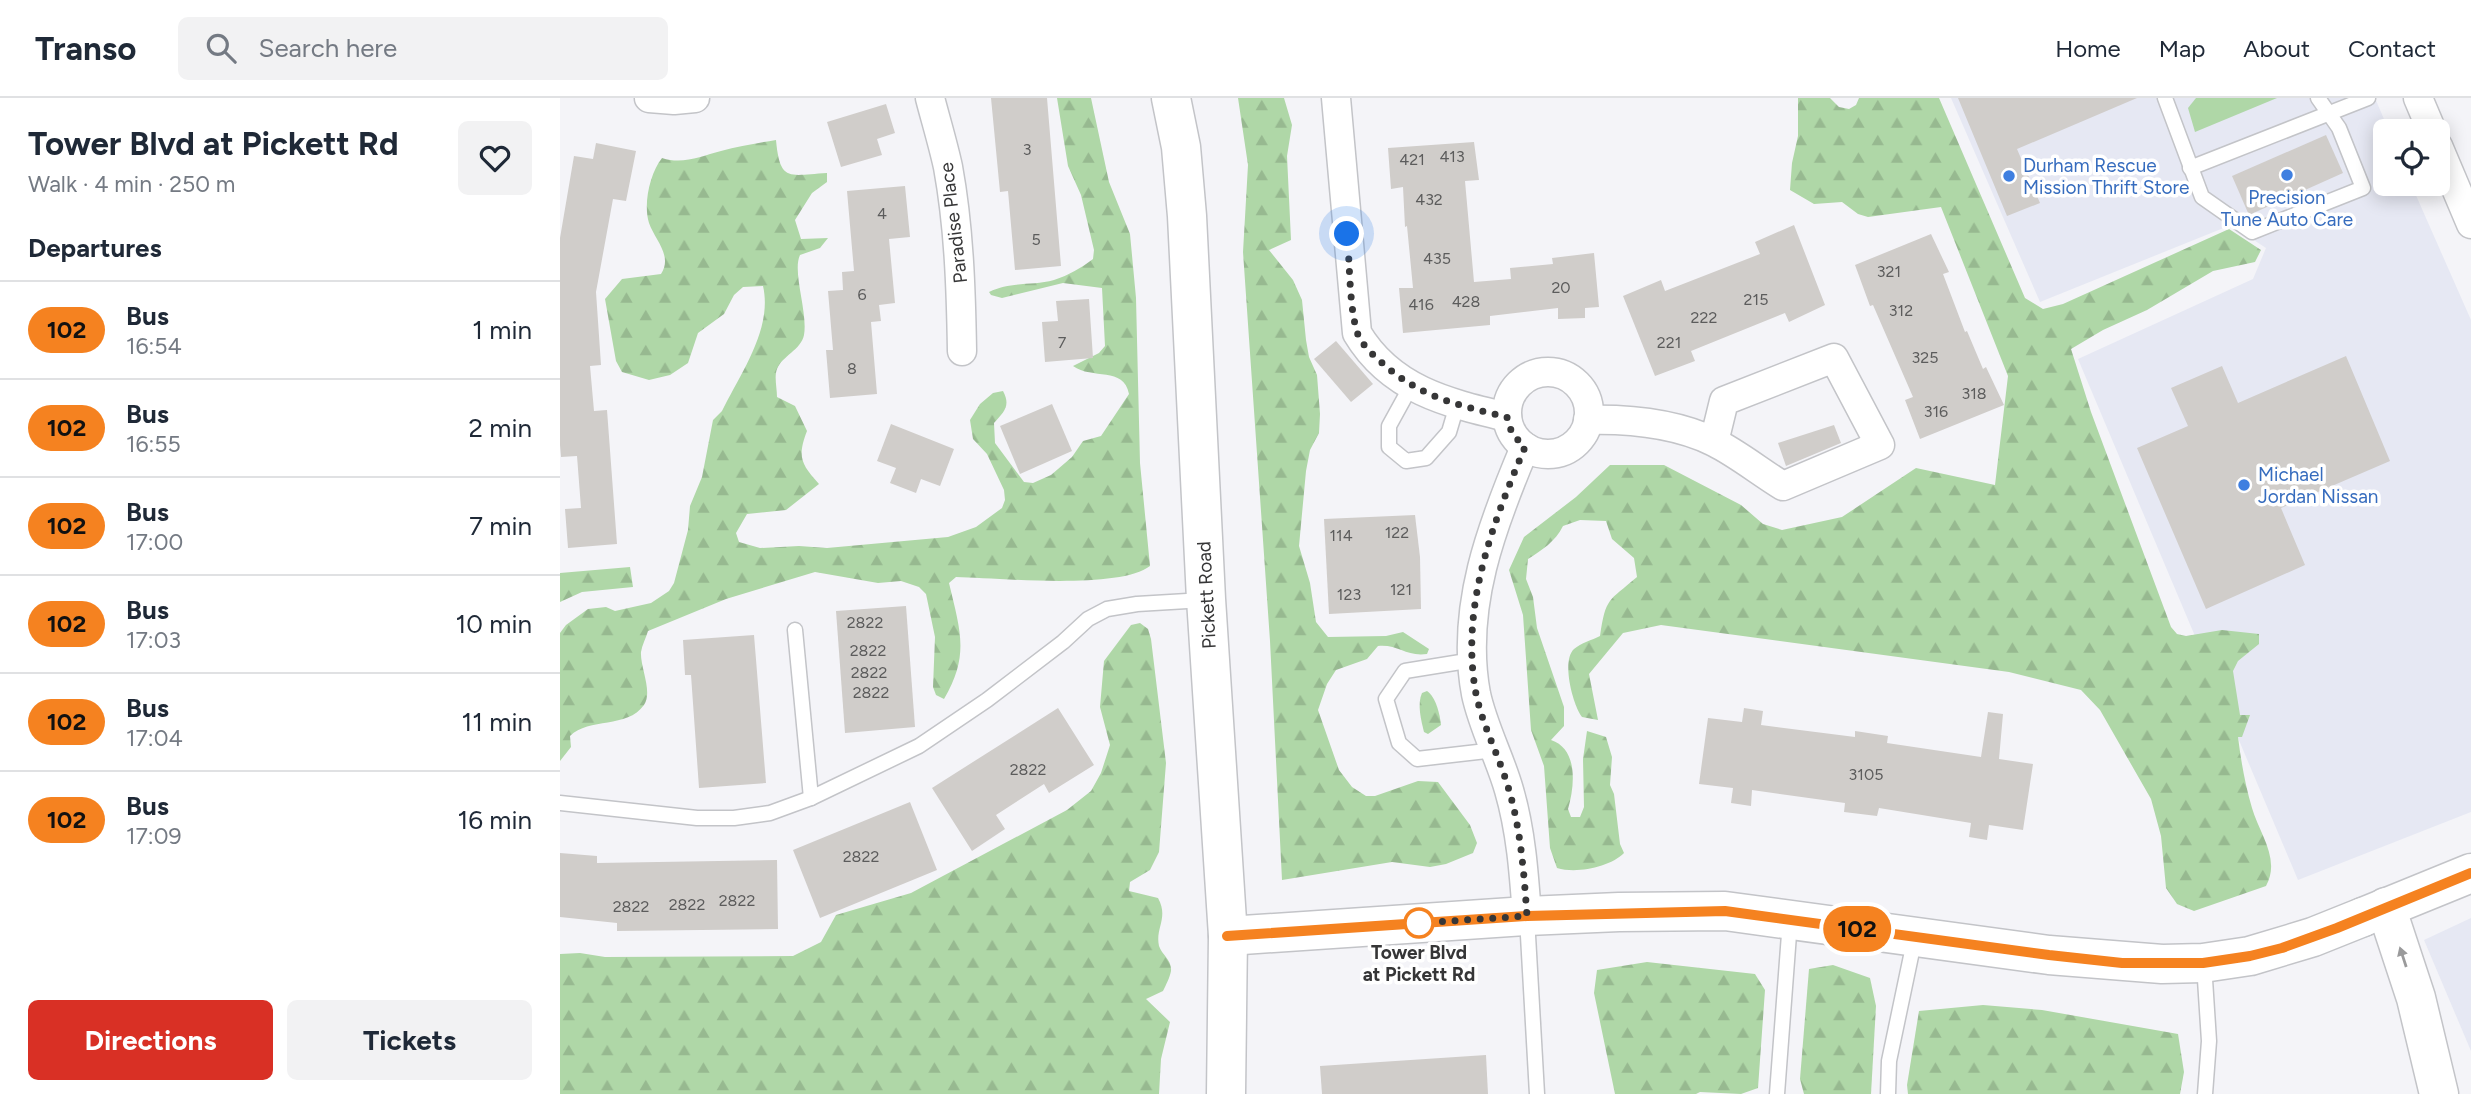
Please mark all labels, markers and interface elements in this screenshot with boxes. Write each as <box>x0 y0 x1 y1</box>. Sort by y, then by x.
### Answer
search box <box>178 17 668 80</box>
text: Transo <box>35 29 136 68</box>
icon: search <box>202 29 240 67</box>
text: Search here <box>258 32 397 64</box>
text: Home <box>2055 34 2121 63</box>
text: Map <box>2159 34 2205 63</box>
text: About <box>2243 34 2310 63</box>
text: Contact <box>2348 34 2436 63</box>
map controls <box>2373 119 2450 196</box>
button: locate <box>2373 119 2450 196</box>
button: heart <box>458 121 532 195</box>
text: Tower Blvd at Pickett Rd <box>28 124 399 163</box>
house number: 3 <box>1023 140 1031 159</box>
house number: 413 <box>1439 147 1465 166</box>
house number: 421 <box>1399 150 1425 169</box>
place label: Durham Rescue Mission Thrift Store <box>2023 154 2189 199</box>
street label: Paradise Place <box>935 161 972 285</box>
marker: Precision Tune Auto Care <box>2279 167 2295 183</box>
marker: Durham Rescue Mission Thrift Store <box>2001 168 2017 184</box>
text: Walk · 4 min · 250 m <box>28 170 235 198</box>
place label: Precision Tune Auto Care <box>2221 186 2353 231</box>
house number: 432 <box>1415 190 1443 209</box>
house number: 4 <box>877 204 887 223</box>
your location <box>1329 216 1364 251</box>
house number: 5 <box>1031 230 1041 249</box>
text: Departures <box>28 232 162 264</box>
house number: 435 <box>1423 249 1451 268</box>
house number: 321 <box>1877 262 1901 281</box>
house number: 20 <box>1551 278 1571 297</box>
house number: 6 <box>857 285 867 304</box>
house number: 215 <box>1744 290 1768 309</box>
house number: 428 <box>1452 292 1480 311</box>
house number: 416 <box>1408 295 1434 314</box>
text: Bus <box>126 300 169 332</box>
house number: 312 <box>1889 301 1913 320</box>
house number: 222 <box>1691 308 1717 327</box>
text: 1 min <box>472 314 532 346</box>
text: 102 <box>47 315 86 344</box>
text: 16:54 <box>126 332 182 360</box>
house number: 7 <box>1058 333 1067 352</box>
house number: 221 <box>1657 333 1681 352</box>
house number: 325 <box>1912 348 1938 367</box>
house number: 8 <box>847 359 857 378</box>
house number: 318 <box>1961 384 1987 403</box>
text: Bus <box>126 398 169 430</box>
house number: 316 <box>1924 402 1948 421</box>
text: 2 min <box>468 412 532 444</box>
text: 102 <box>47 413 86 442</box>
text: 16:55 <box>126 430 181 458</box>
place label: Michael Jordan Nissan <box>2258 463 2378 508</box>
marker: Michael Jordan Nissan <box>2236 477 2252 493</box>
text: Bus <box>126 496 169 528</box>
text: 7 min <box>469 510 532 542</box>
text: 102 <box>47 511 86 540</box>
house number: 122 <box>1385 523 1409 542</box>
house number: 114 <box>1329 526 1353 545</box>
text: 17:00 <box>126 528 183 556</box>
street label: Pickett Road <box>1192 541 1221 649</box>
house number: 121 <box>1390 580 1412 599</box>
house number: 123 <box>1337 585 1361 604</box>
text: Bus <box>126 594 169 626</box>
text: 10 min <box>456 608 532 640</box>
text: 102 <box>47 609 86 638</box>
house number: 2822 <box>847 613 883 632</box>
text: 17:03 <box>126 626 181 654</box>
house number: 2822 <box>850 641 886 660</box>
house number: 2822 <box>851 663 887 682</box>
house number: 2822 <box>853 683 889 702</box>
text: Bus <box>126 692 169 724</box>
text: 11 min <box>461 706 532 738</box>
text: 102 <box>47 707 86 736</box>
text: 17:04 <box>126 724 183 752</box>
house number: 2822 <box>1010 760 1046 779</box>
house number: 3105 <box>1849 765 1883 784</box>
text: Bus <box>126 790 169 822</box>
text: 16 min <box>457 804 532 836</box>
text: 102 <box>47 805 86 834</box>
text: 17:09 <box>126 822 181 850</box>
house number: 2822 <box>843 847 879 866</box>
house number: 2822 <box>719 891 755 910</box>
house number: 2822 <box>669 895 705 914</box>
house number: 2822 <box>613 897 649 916</box>
line badge: 102 <box>1817 906 1897 952</box>
marker: Tower Blvd at Pickett Rd <box>1404 908 1434 938</box>
text: 102 <box>1837 914 1877 943</box>
place label: Tower Blvd at Pickett Rd <box>1363 941 1475 986</box>
one-way arrow <box>2397 946 2408 967</box>
button: Directions <box>28 1000 273 1080</box>
button: Tickets <box>287 1000 532 1080</box>

